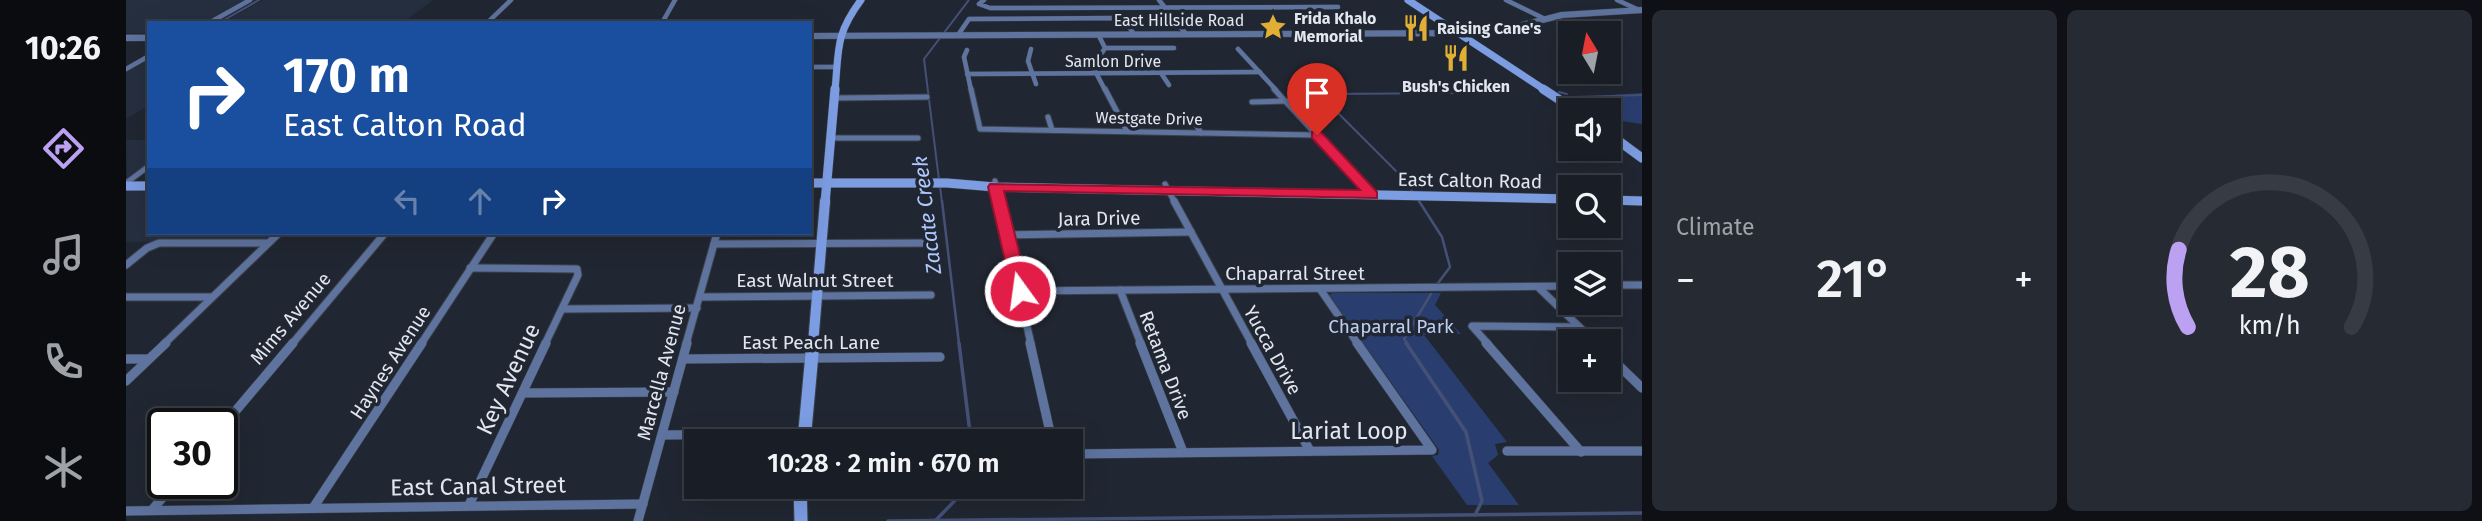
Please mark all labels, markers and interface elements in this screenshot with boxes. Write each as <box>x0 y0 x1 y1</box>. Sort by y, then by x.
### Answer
place label: Frida Khalo Memorial <box>1294 9 1376 46</box>
street label: East Hillside Road <box>1114 11 1244 30</box>
place icon: Frida Khalo Memorial <box>1258 12 1288 42</box>
restaurant icon: Raising Cane's <box>1401 13 1431 43</box>
place label: Raising Cane's <box>1437 19 1541 38</box>
north arrow <box>1558 21 1620 84</box>
map controls <box>1558 21 1621 392</box>
text: 10:26 <box>25 29 101 67</box>
restaurant icon: Bush's Chicken <box>1441 43 1471 73</box>
text: 170 m <box>283 46 410 105</box>
icon: right <box>168 49 259 140</box>
street label: Samlon Drive <box>1065 52 1161 71</box>
pin <box>1287 63 1347 135</box>
icon: arrive <box>1298 74 1336 112</box>
place label: Bush's Chicken <box>1402 77 1510 96</box>
button: sound <box>1558 98 1621 161</box>
text: East Calton Road <box>283 106 527 144</box>
street label: Westgate Drive <box>1095 108 1203 129</box>
icon: directions <box>39 124 88 173</box>
water label: Zacate Creek <box>907 154 947 277</box>
street label: East Calton Road <box>1397 168 1543 193</box>
button: search <box>1558 175 1621 238</box>
icon: left <box>388 182 426 220</box>
icon: ahead <box>461 182 499 220</box>
icon: right <box>534 182 572 220</box>
street label: Jara Drive <box>1057 206 1141 231</box>
text: Climate <box>1676 213 1755 241</box>
text: 28 <box>2230 229 2309 316</box>
icon: music <box>39 230 88 279</box>
text: 21° <box>1816 248 1893 311</box>
button: layers <box>1558 252 1621 315</box>
position arrow <box>983 254 1057 328</box>
text: − <box>1676 257 1695 303</box>
text: + <box>2014 257 2033 303</box>
street label: Chaparral Street <box>1225 262 1365 285</box>
street label: Mims Avenue <box>245 267 336 369</box>
street label: East Walnut Street <box>736 269 894 292</box>
street label: Haynes Avenue <box>345 301 436 423</box>
street label: Marcella Avenue <box>632 301 691 443</box>
street label: Yucca Drive <box>1239 302 1306 399</box>
street label: Retama Drive <box>1134 307 1197 423</box>
text: km/h <box>2239 310 2300 340</box>
park label: Chaparral Park <box>1328 315 1454 338</box>
street label: Key Avenue <box>470 319 546 439</box>
button: + <box>1558 329 1621 392</box>
street label: East Peach Lane <box>742 331 880 354</box>
icon: phone <box>39 337 88 386</box>
speed limit sign: 30 <box>147 408 238 499</box>
street label: Lariat Loop <box>1290 417 1408 445</box>
icon: climate <box>39 443 88 492</box>
text: 10:28 · 2 min · 670 m <box>767 448 1000 479</box>
street label: East Canal Street <box>390 470 567 502</box>

